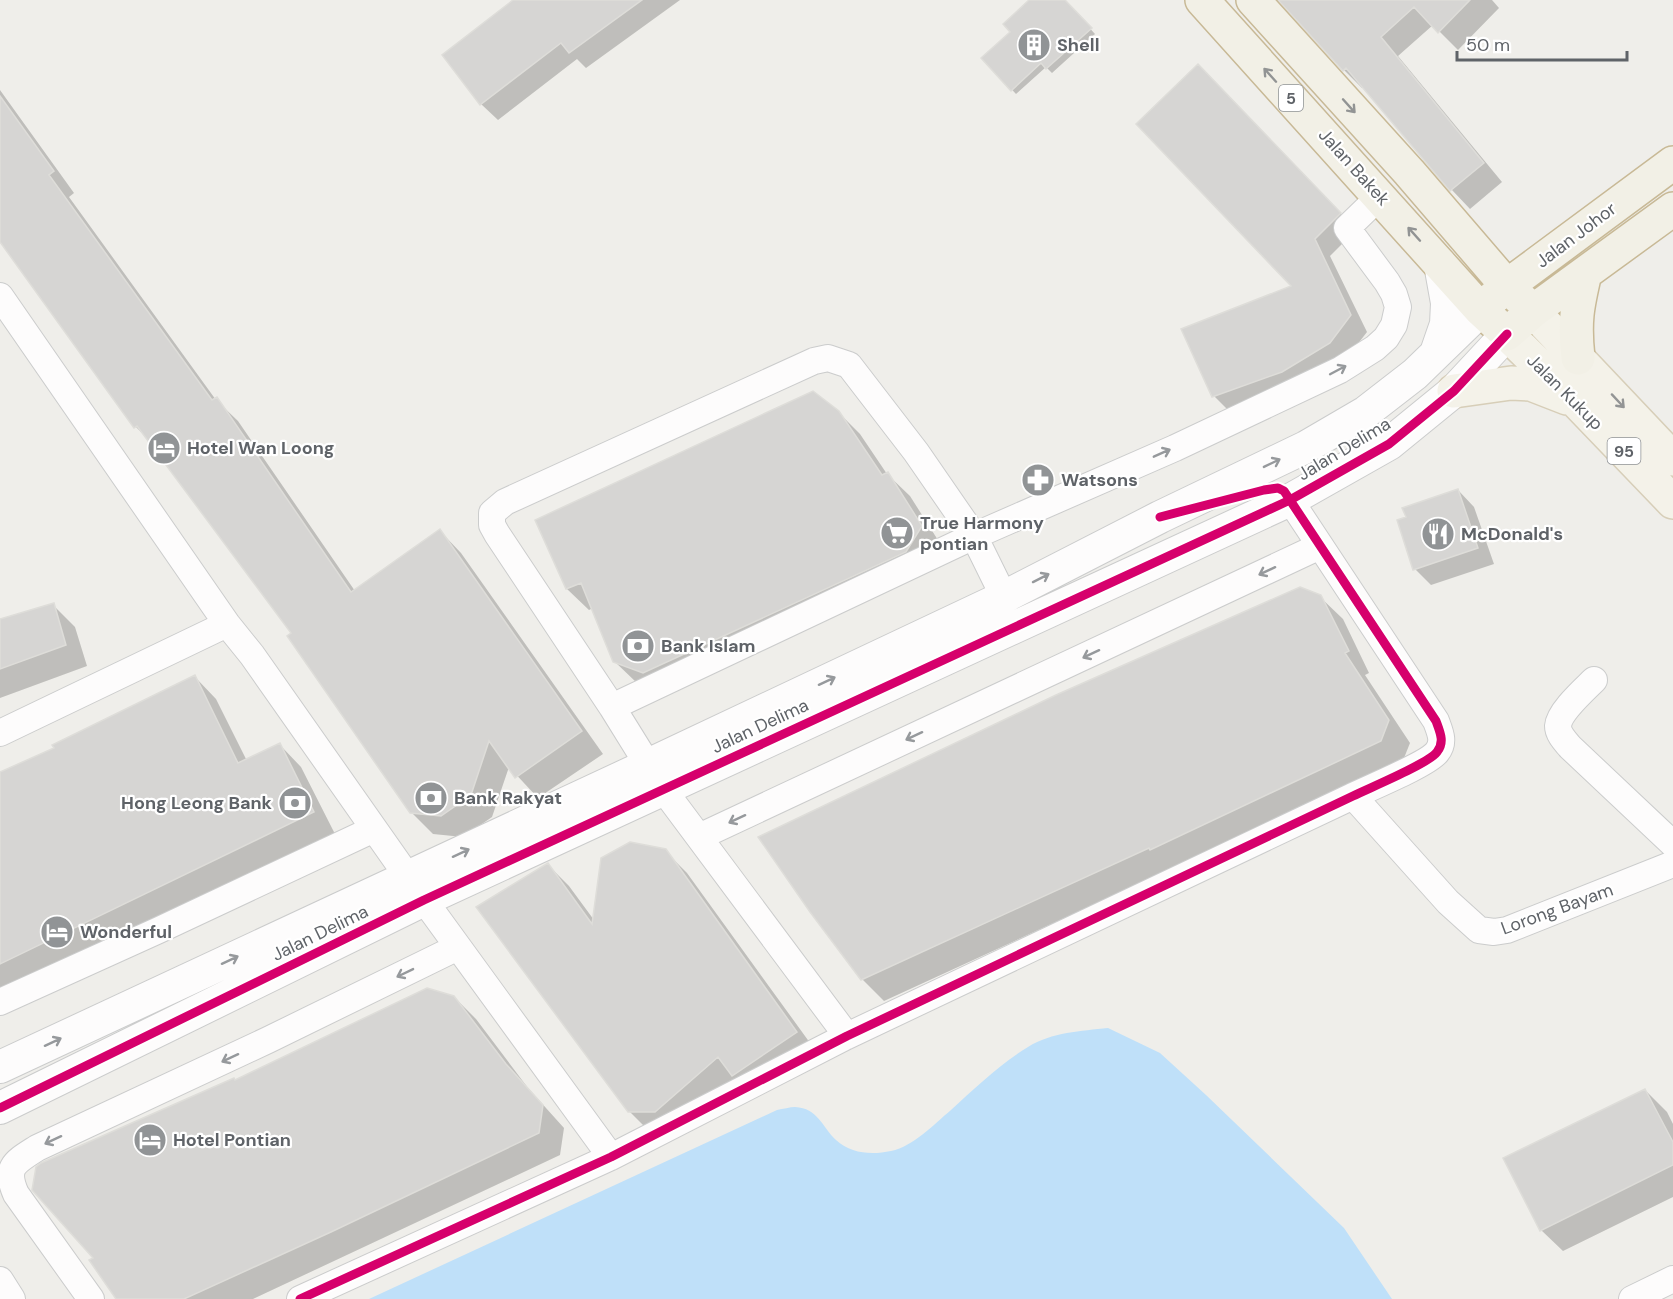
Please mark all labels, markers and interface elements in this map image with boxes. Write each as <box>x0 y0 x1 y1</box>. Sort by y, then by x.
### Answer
scale bar <box>1457 24 1626 62</box>
building icon: Shell <box>1016 27 1052 63</box>
place label: Shell <box>1057 33 1099 57</box>
text: 50 m <box>1466 33 1510 57</box>
one-way arrow <box>1263 67 1277 82</box>
road number: 5 <box>1279 85 1303 111</box>
one-way arrow <box>1342 98 1356 113</box>
street label: Jalan Bakek <box>1313 123 1395 211</box>
street label: Jalan Johor <box>1531 197 1621 273</box>
one-way arrow <box>1407 227 1421 242</box>
street label: Jalan Kukup <box>1522 349 1608 435</box>
one-way arrow <box>1329 364 1346 376</box>
one-way arrow <box>1611 393 1625 408</box>
street label: Jalan Delima <box>1293 412 1395 486</box>
hotel icon: Hotel Wan Loong <box>146 430 182 466</box>
place label: Hotel Wan Loong <box>187 436 334 460</box>
road number: 95 <box>1608 438 1640 464</box>
one-way arrow <box>1152 447 1170 458</box>
one-way arrow <box>1262 457 1280 468</box>
pharmacy icon: Watsons <box>1020 462 1056 498</box>
place label: Watsons <box>1061 468 1138 492</box>
place label: True Harmony pontian <box>920 511 1044 556</box>
supermarket icon: True Harmony pontian <box>879 515 915 551</box>
restaurant icon: McDonald's <box>1420 516 1456 552</box>
place label: McDonald's <box>1461 522 1563 546</box>
one-way arrow <box>1259 565 1277 577</box>
one-way arrow <box>1032 572 1049 584</box>
bank icon: Bank Islam <box>620 628 656 664</box>
place label: Bank Islam <box>661 634 756 658</box>
one-way arrow <box>1082 648 1100 660</box>
one-way arrow <box>818 674 836 686</box>
street label: Jalan Delima <box>708 693 812 759</box>
one-way arrow <box>906 731 924 743</box>
bank icon: Bank Rakyat <box>413 780 449 816</box>
bank icon: Hong Leong Bank <box>277 785 313 821</box>
place label: Bank Rakyat <box>454 786 562 810</box>
place label: Hong Leong Bank <box>121 791 273 815</box>
one-way arrow <box>729 813 747 825</box>
one-way arrow <box>451 846 469 858</box>
street label: Lorong Bayam <box>1498 878 1616 940</box>
street label: Jalan Delima <box>268 899 372 967</box>
hotel icon: Wonderful <box>39 914 75 950</box>
place label: Wonderful <box>80 920 172 944</box>
one-way arrow <box>220 953 238 965</box>
one-way arrow <box>397 967 415 979</box>
one-way arrow <box>44 1036 62 1047</box>
one-way arrow <box>221 1053 239 1065</box>
hotel icon: Hotel Pontian <box>132 1122 168 1158</box>
place label: Hotel Pontian <box>173 1128 291 1152</box>
one-way arrow <box>45 1135 63 1147</box>

